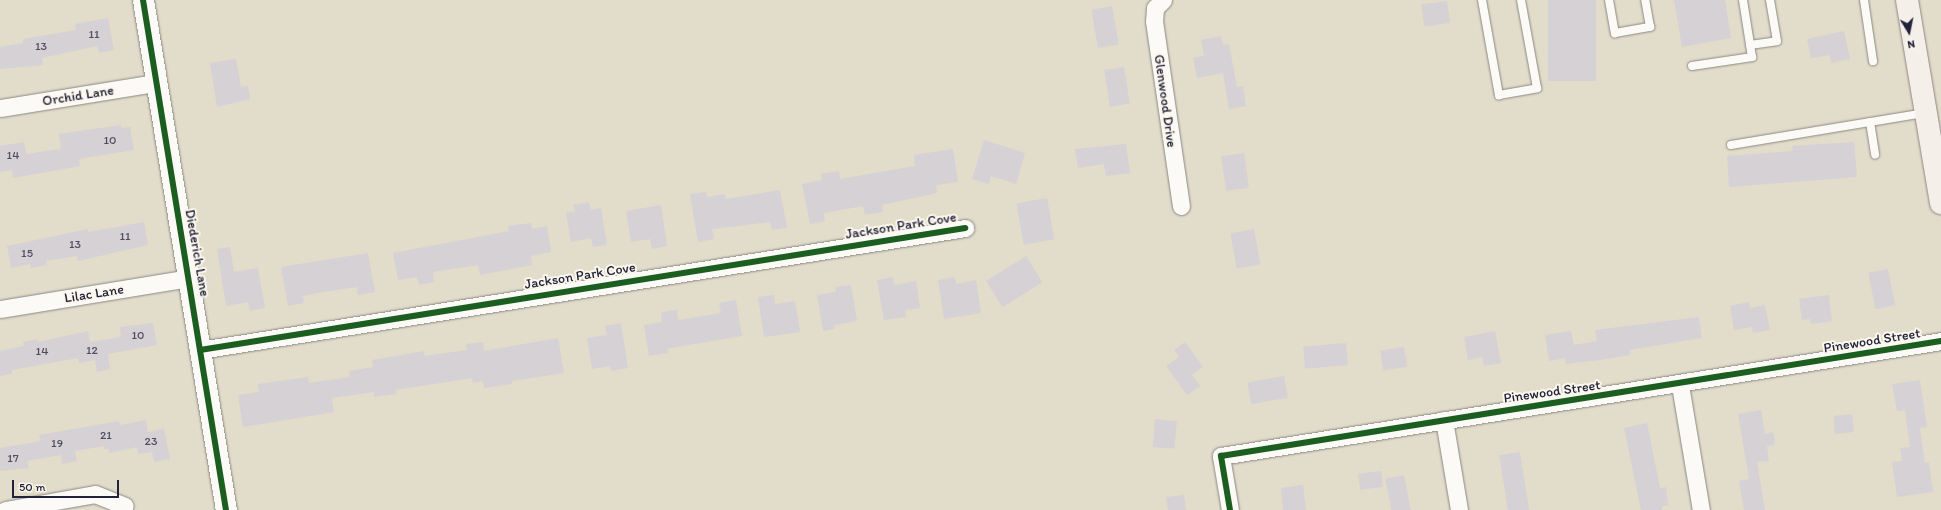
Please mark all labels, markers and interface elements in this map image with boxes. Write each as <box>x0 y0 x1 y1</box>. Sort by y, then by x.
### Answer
north arrow <box>1889 12 1929 52</box>
house number: 11 <box>88 28 100 42</box>
text: N <box>1906 37 1916 51</box>
house number: 13 <box>35 40 47 54</box>
street label: Glenwood Drive <box>1150 53 1180 149</box>
street label: Orchid Lane <box>41 82 115 110</box>
house number: 10 <box>104 134 116 148</box>
house number: 14 <box>7 149 19 163</box>
street label: Diederich Lane <box>181 208 213 298</box>
street label: Jackson Park Cove <box>844 209 958 243</box>
house number: 11 <box>119 230 131 244</box>
house number: 13 <box>69 238 81 252</box>
house number: 15 <box>21 247 33 261</box>
street label: Jackson Park Cove <box>523 259 637 293</box>
street label: Lilac Lane <box>63 281 125 307</box>
street label: Pinewood Street <box>1822 325 1922 357</box>
house number: 10 <box>132 329 144 343</box>
house number: 12 <box>86 344 98 358</box>
house number: 14 <box>36 345 48 359</box>
street label: Pinewood Street <box>1502 377 1602 407</box>
house number: 21 <box>100 429 112 443</box>
house number: 23 <box>145 435 157 449</box>
house number: 19 <box>51 437 63 451</box>
house number: 17 <box>7 452 19 466</box>
scale bar <box>14 472 121 498</box>
text: 50 m <box>19 480 45 494</box>

